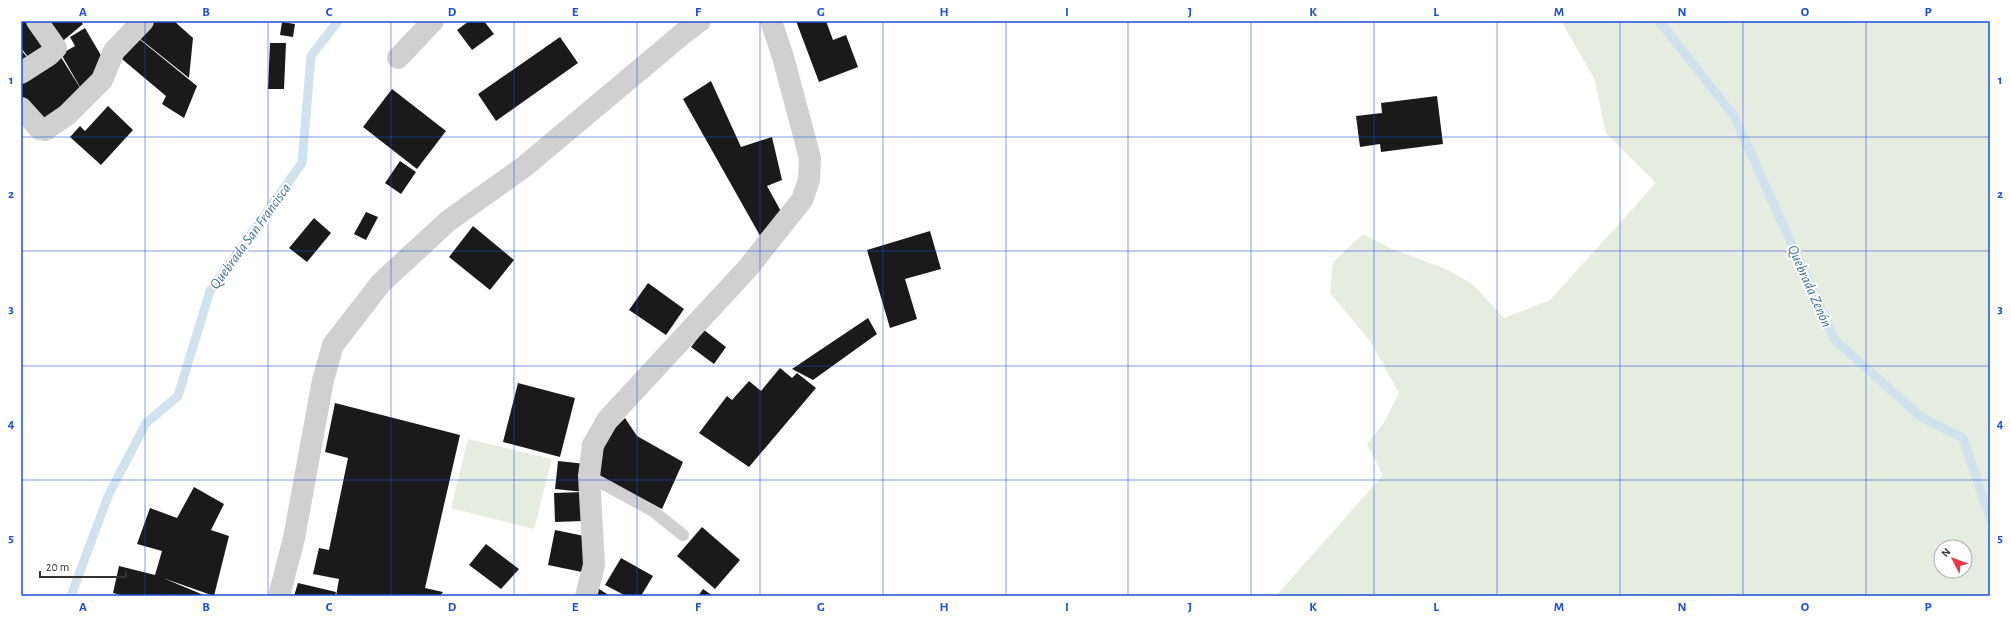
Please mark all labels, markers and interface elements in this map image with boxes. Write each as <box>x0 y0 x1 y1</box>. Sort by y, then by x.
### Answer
text: A <box>79 6 87 19</box>
text: B <box>202 6 210 19</box>
text: C <box>326 6 333 19</box>
text: D <box>448 6 457 19</box>
text: E <box>572 6 579 19</box>
text: F <box>695 6 702 19</box>
text: G <box>817 6 825 19</box>
text: H <box>939 6 949 19</box>
text: I <box>1065 6 1069 19</box>
text: J <box>1188 6 1192 19</box>
text: K <box>1309 6 1317 19</box>
text: L <box>1433 6 1439 19</box>
text: M <box>1554 6 1564 19</box>
text: N <box>1677 6 1687 19</box>
text: O <box>1801 6 1810 19</box>
text: P <box>1924 6 1932 19</box>
text: 1 <box>9 74 13 87</box>
text: 1 <box>1998 74 2002 87</box>
water label: Quebrada San Francisca <box>207 181 294 292</box>
text: 2 <box>8 188 14 201</box>
text: 2 <box>1997 188 2003 201</box>
water label: Quebrada Zenón <box>1785 243 1834 330</box>
text: 3 <box>8 303 14 316</box>
text: 3 <box>1997 303 2003 316</box>
text: 4 <box>8 418 15 431</box>
text: 4 <box>1997 418 2004 431</box>
text: 5 <box>8 532 14 545</box>
text: 5 <box>1997 532 2003 545</box>
north arrow <box>1933 539 1973 579</box>
text: N <box>1939 546 1953 559</box>
scale bar <box>40 553 126 579</box>
text: 20 m <box>46 561 69 573</box>
text: A <box>79 601 87 614</box>
text: B <box>202 601 210 614</box>
text: C <box>326 601 333 614</box>
text: D <box>448 601 457 614</box>
text: E <box>572 601 579 614</box>
text: F <box>695 601 702 614</box>
text: G <box>817 601 825 614</box>
text: H <box>939 601 949 614</box>
text: I <box>1065 601 1069 614</box>
text: J <box>1188 601 1192 614</box>
text: K <box>1309 601 1317 614</box>
text: L <box>1433 601 1439 614</box>
text: M <box>1554 601 1564 614</box>
text: N <box>1677 601 1687 614</box>
text: O <box>1801 601 1810 614</box>
text: P <box>1924 601 1932 614</box>

